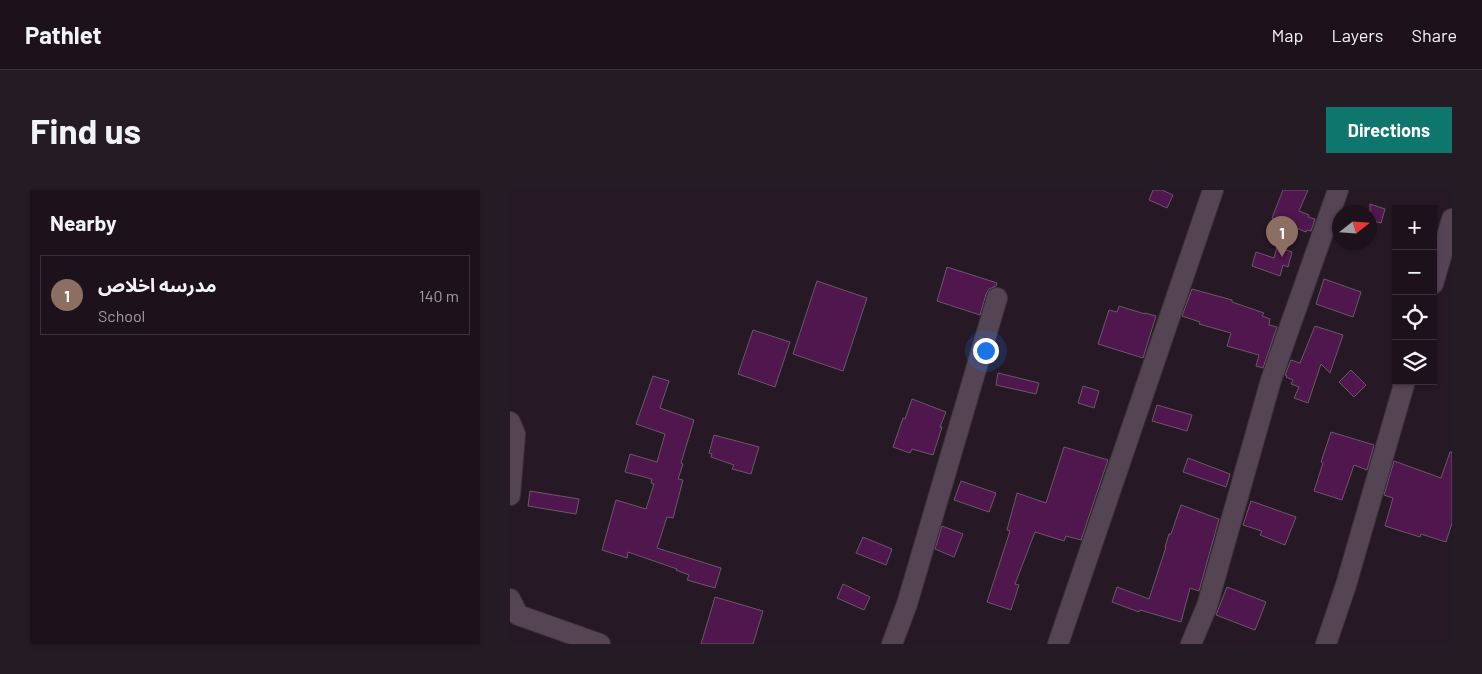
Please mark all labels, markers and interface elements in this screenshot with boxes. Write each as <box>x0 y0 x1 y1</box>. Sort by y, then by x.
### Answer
text: Pathlet <box>25 20 102 49</box>
text: Map <box>1271 24 1303 46</box>
text: Layers <box>1331 24 1384 46</box>
text: Share <box>1412 24 1457 46</box>
button: Directions <box>1326 107 1452 153</box>
text: Find us <box>30 109 141 151</box>
north arrow <box>1332 205 1377 250</box>
map controls <box>1392 205 1437 385</box>
button: + <box>1392 205 1437 250</box>
text: Nearby <box>50 210 116 235</box>
pin: 1 <box>1266 216 1298 257</box>
button: − <box>1392 250 1437 295</box>
text: مدرسه اخلاص <box>98 273 217 296</box>
text: 1 <box>64 286 70 305</box>
text: 140 m <box>419 286 459 305</box>
button: locate <box>1392 295 1437 340</box>
text: School <box>98 306 145 325</box>
your location <box>973 338 999 364</box>
button: layers <box>1392 340 1437 385</box>

